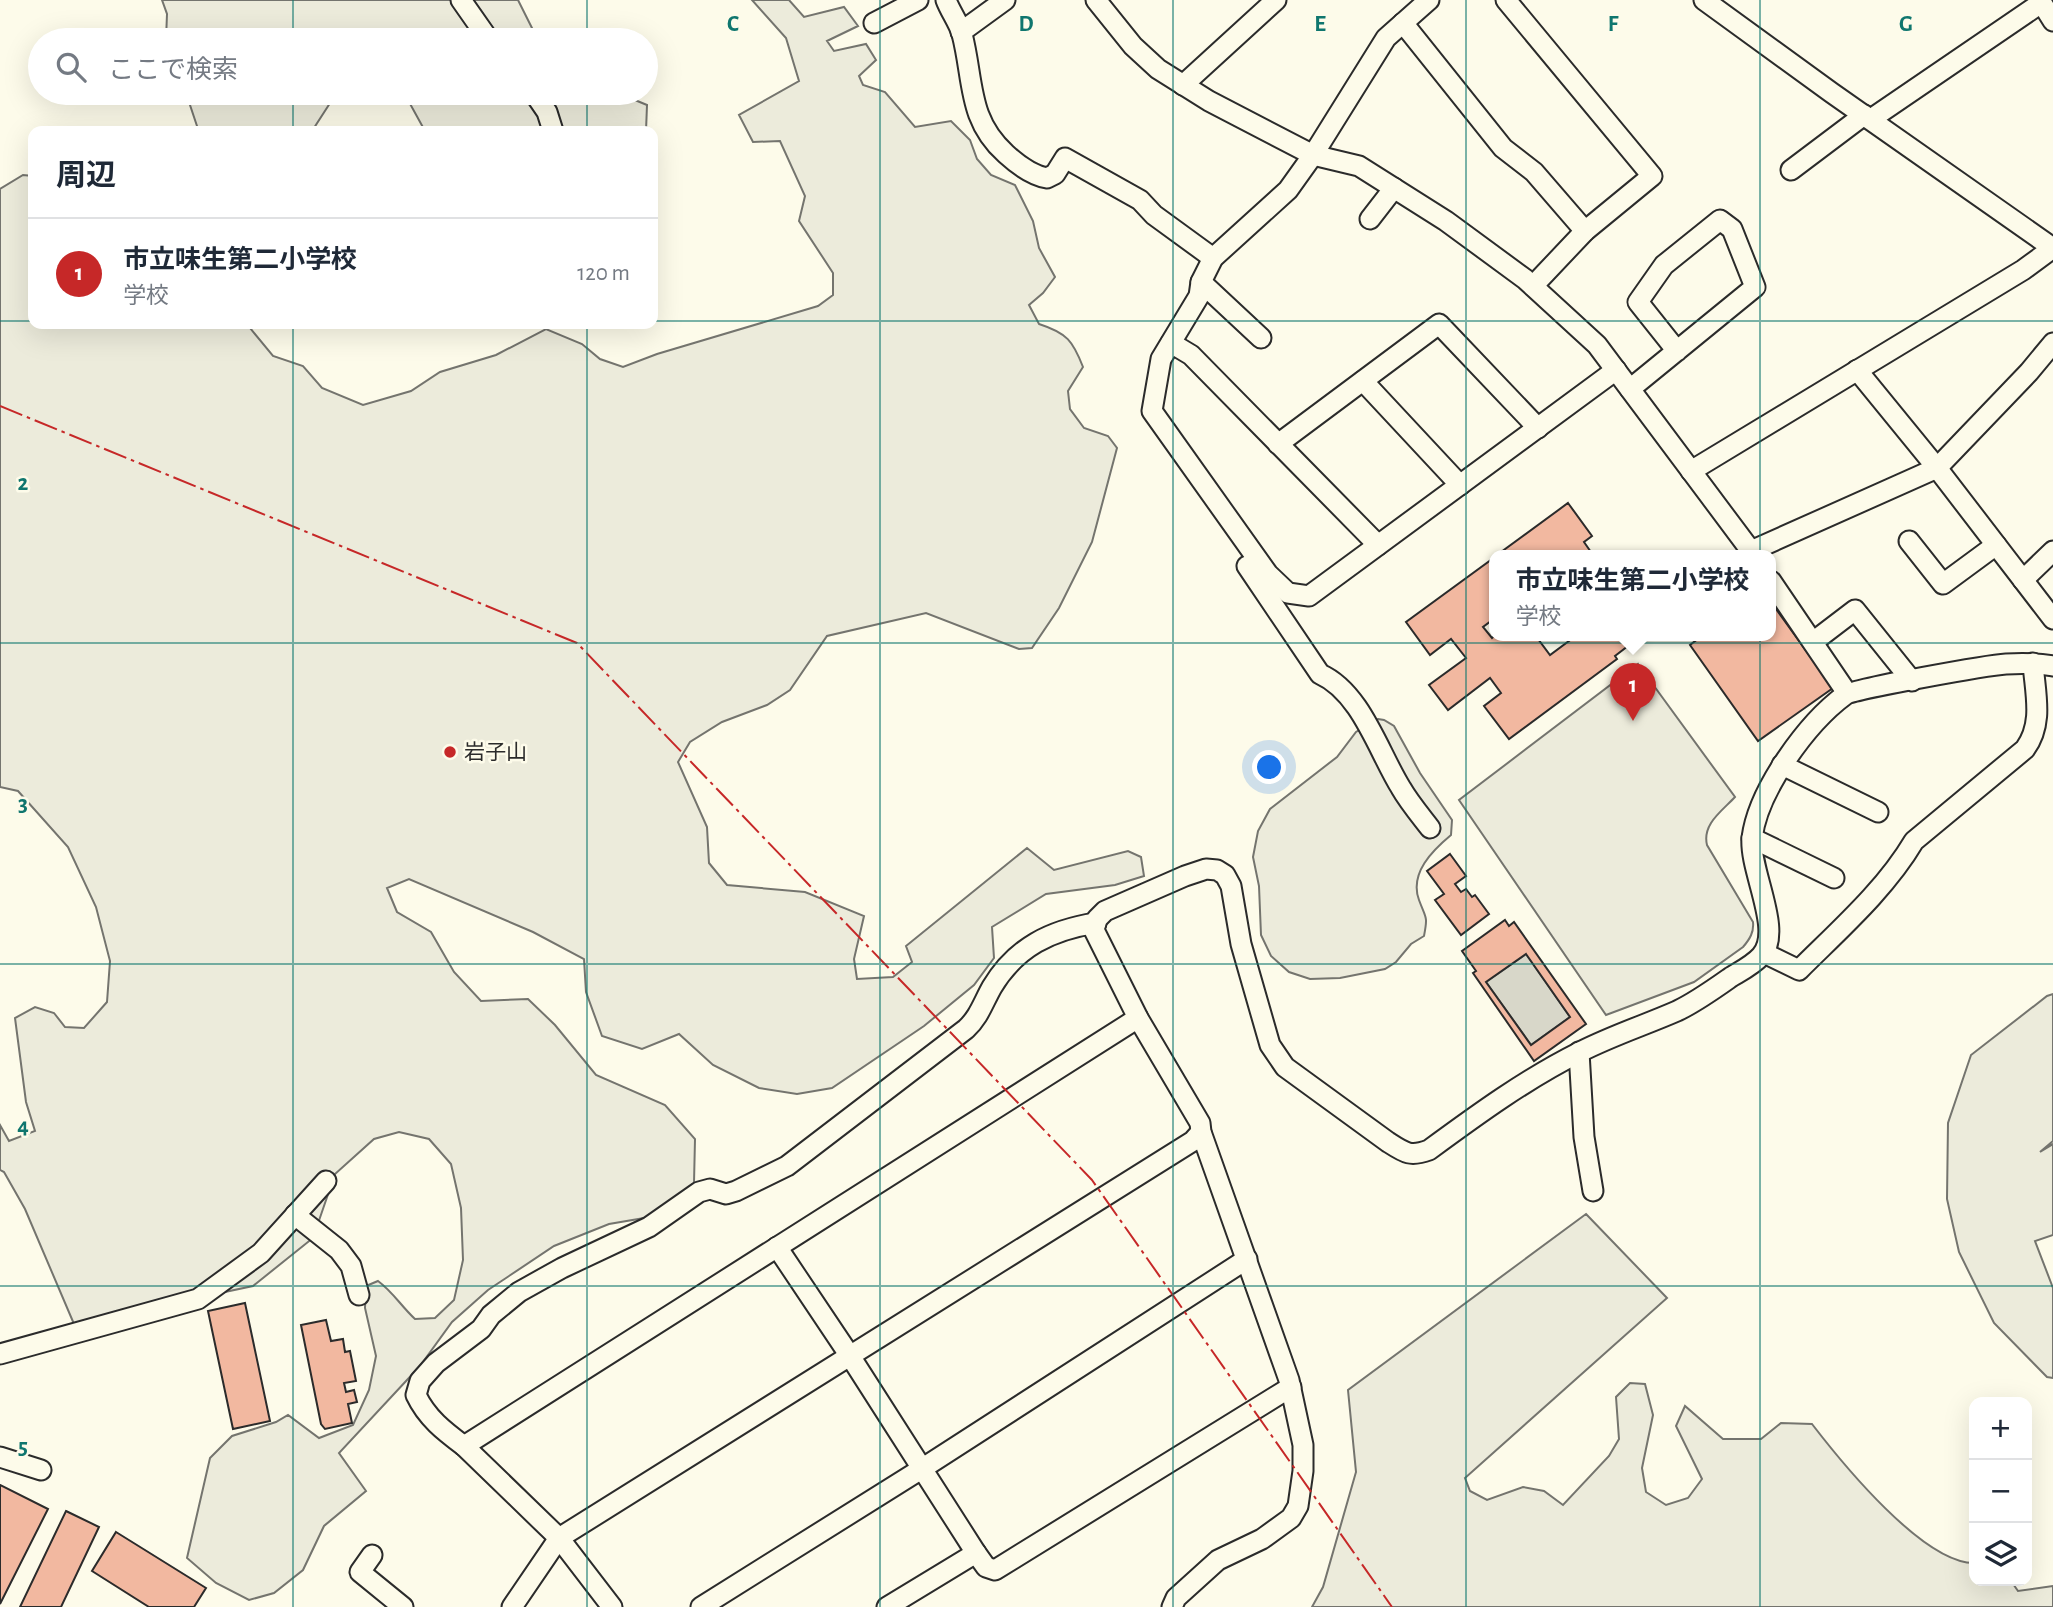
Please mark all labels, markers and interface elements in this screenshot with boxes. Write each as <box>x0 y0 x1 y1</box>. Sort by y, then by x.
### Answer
text: C <box>727 13 739 36</box>
text: D <box>1018 13 1034 36</box>
text: E <box>1314 13 1326 36</box>
text: F <box>1608 13 1619 36</box>
text: G <box>1899 13 1913 36</box>
search box <box>28 28 658 105</box>
icon: search <box>52 48 90 86</box>
text: ここで検索 <box>108 57 238 83</box>
text: 周辺 <box>56 161 116 191</box>
text: 市立味生第二小学校 <box>123 247 357 273</box>
text: 1 <box>75 262 83 285</box>
text: 120 m <box>577 262 630 285</box>
text: 学校 <box>123 285 169 308</box>
text: 2 <box>18 472 29 495</box>
popup <box>1489 550 1776 641</box>
text: 市立味生第二小学校 <box>1515 568 1750 594</box>
text: 学校 <box>1515 606 1561 629</box>
pin: 1 <box>1610 663 1656 721</box>
place label: 岩子山 <box>464 741 527 763</box>
marker: 岩子山 <box>442 744 458 760</box>
your location <box>1252 750 1286 784</box>
text: 3 <box>18 793 28 816</box>
text: 4 <box>17 1115 29 1138</box>
map controls <box>1969 1397 2032 1586</box>
button: + <box>1969 1397 2032 1460</box>
text: 5 <box>18 1436 28 1459</box>
button: − <box>1969 1460 2032 1523</box>
button: layers <box>1969 1523 2032 1586</box>

